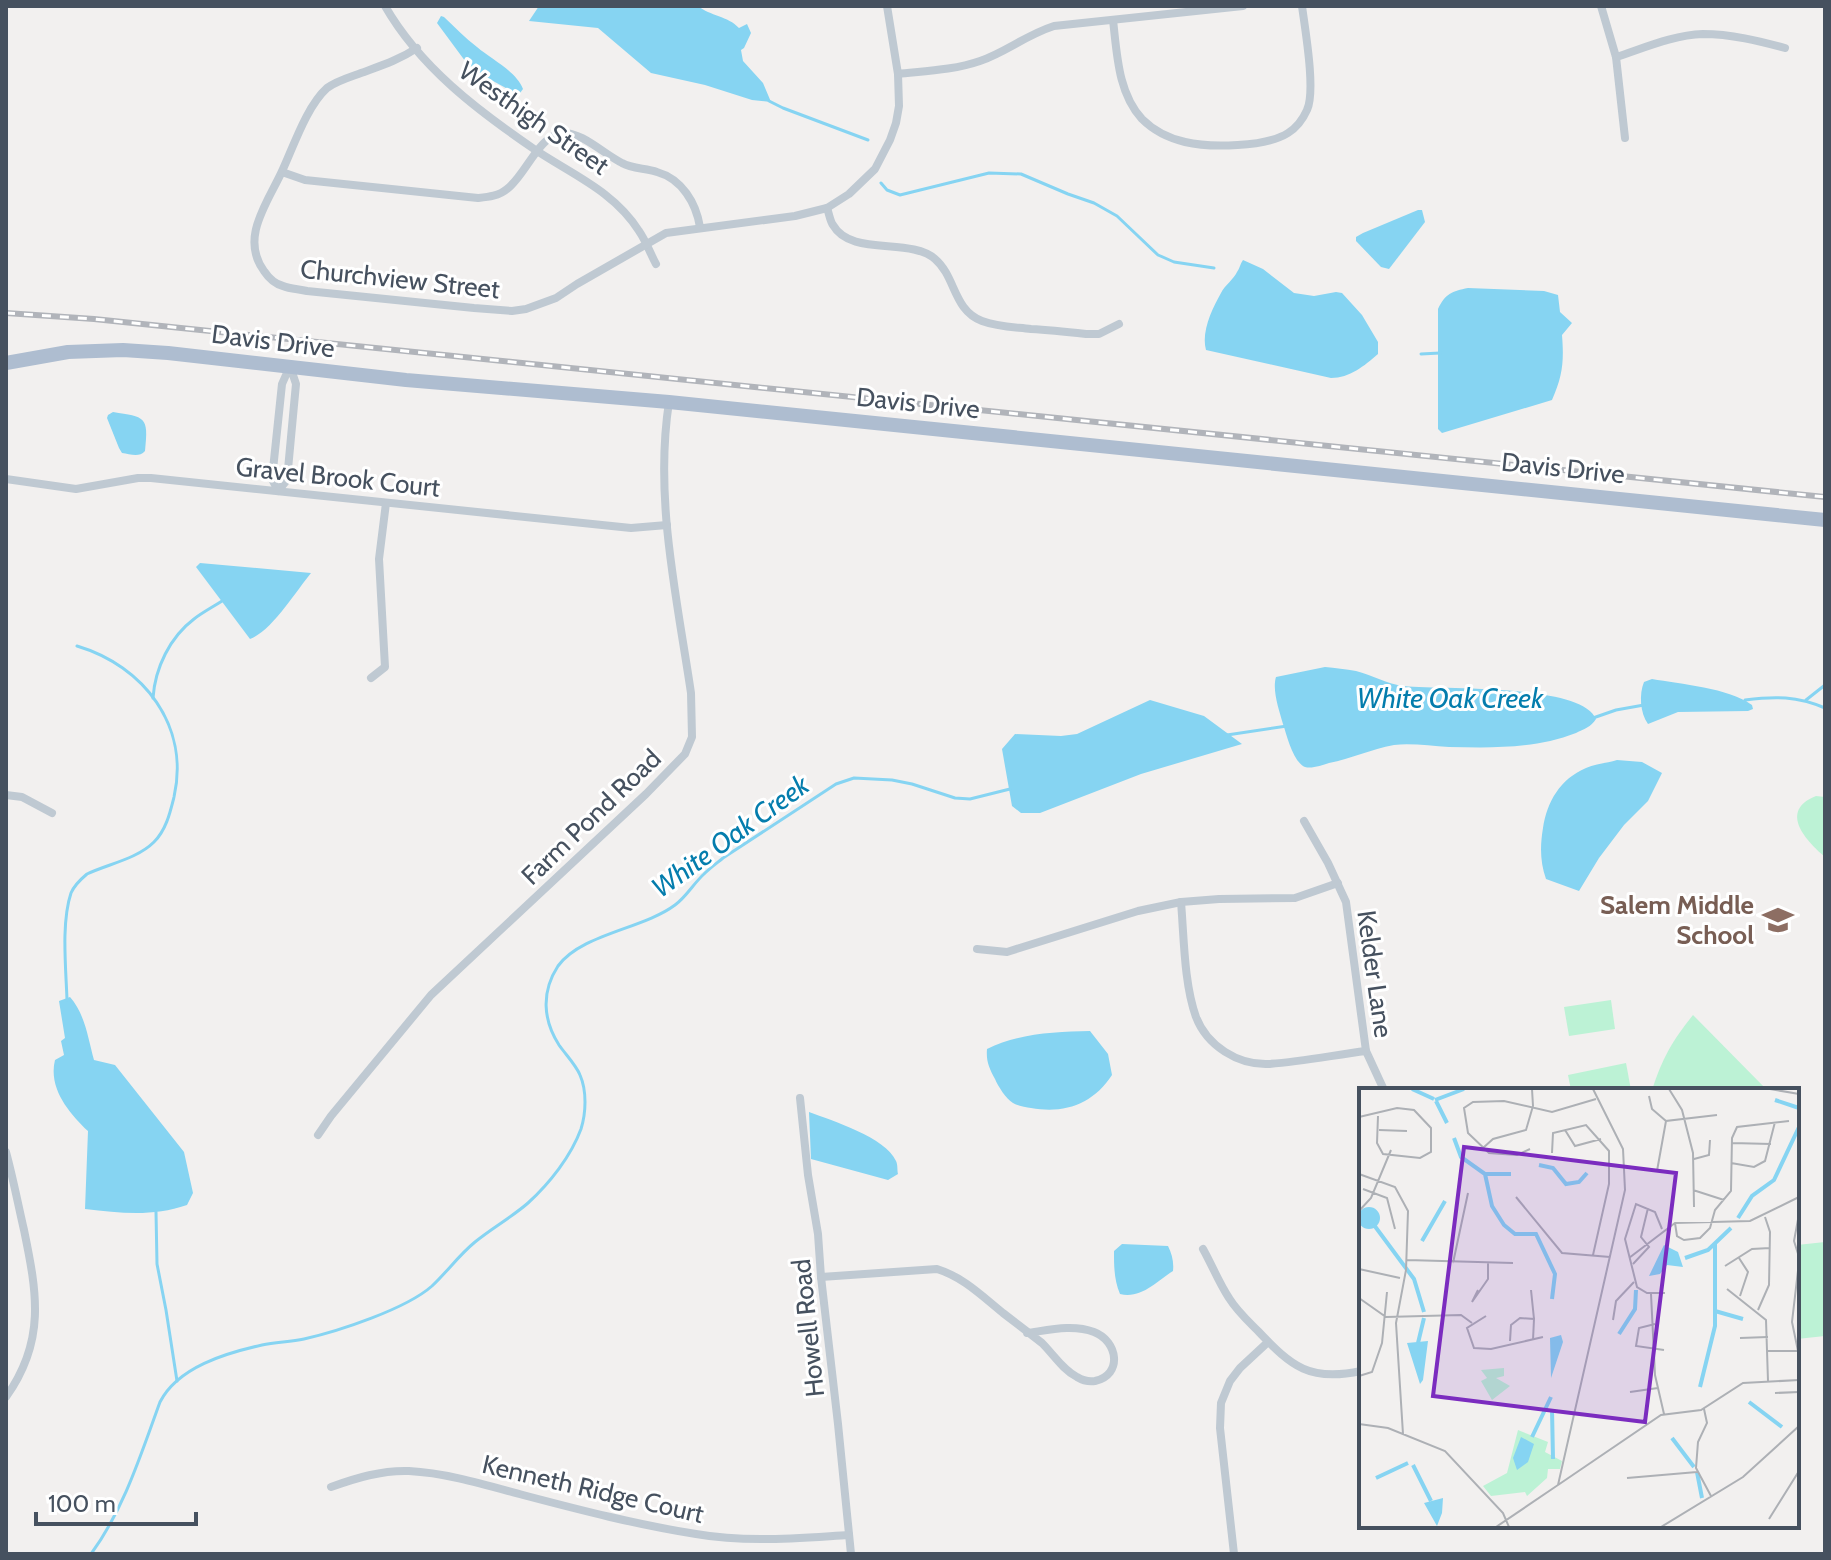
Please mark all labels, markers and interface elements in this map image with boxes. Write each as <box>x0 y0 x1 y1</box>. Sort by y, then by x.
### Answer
street label: Westhigh Street <box>453 54 615 182</box>
street label: Churchview Street <box>299 253 502 305</box>
street label: Davis Drive <box>210 318 336 364</box>
street label: Davis Drive <box>855 381 981 425</box>
street label: Davis Drive <box>1500 446 1626 490</box>
street label: Gravel Brook Court <box>234 450 442 504</box>
water label: White Oak Creek <box>1357 681 1544 715</box>
street label: Farm Pond Road <box>515 742 667 892</box>
water label: White Oak Creek <box>645 767 816 905</box>
place label: Salem Middle School <box>1600 889 1754 951</box>
school or university icon: Salem Middle School <box>1761 903 1795 937</box>
street label: Kelder Lane <box>1350 908 1400 1040</box>
inset map <box>1359 1088 1799 1528</box>
street label: Howell Road <box>785 1257 831 1399</box>
street label: Kenneth Ridge Court <box>479 1448 707 1530</box>
scale bar <box>36 1476 196 1526</box>
text: 100 m <box>48 1489 116 1518</box>

